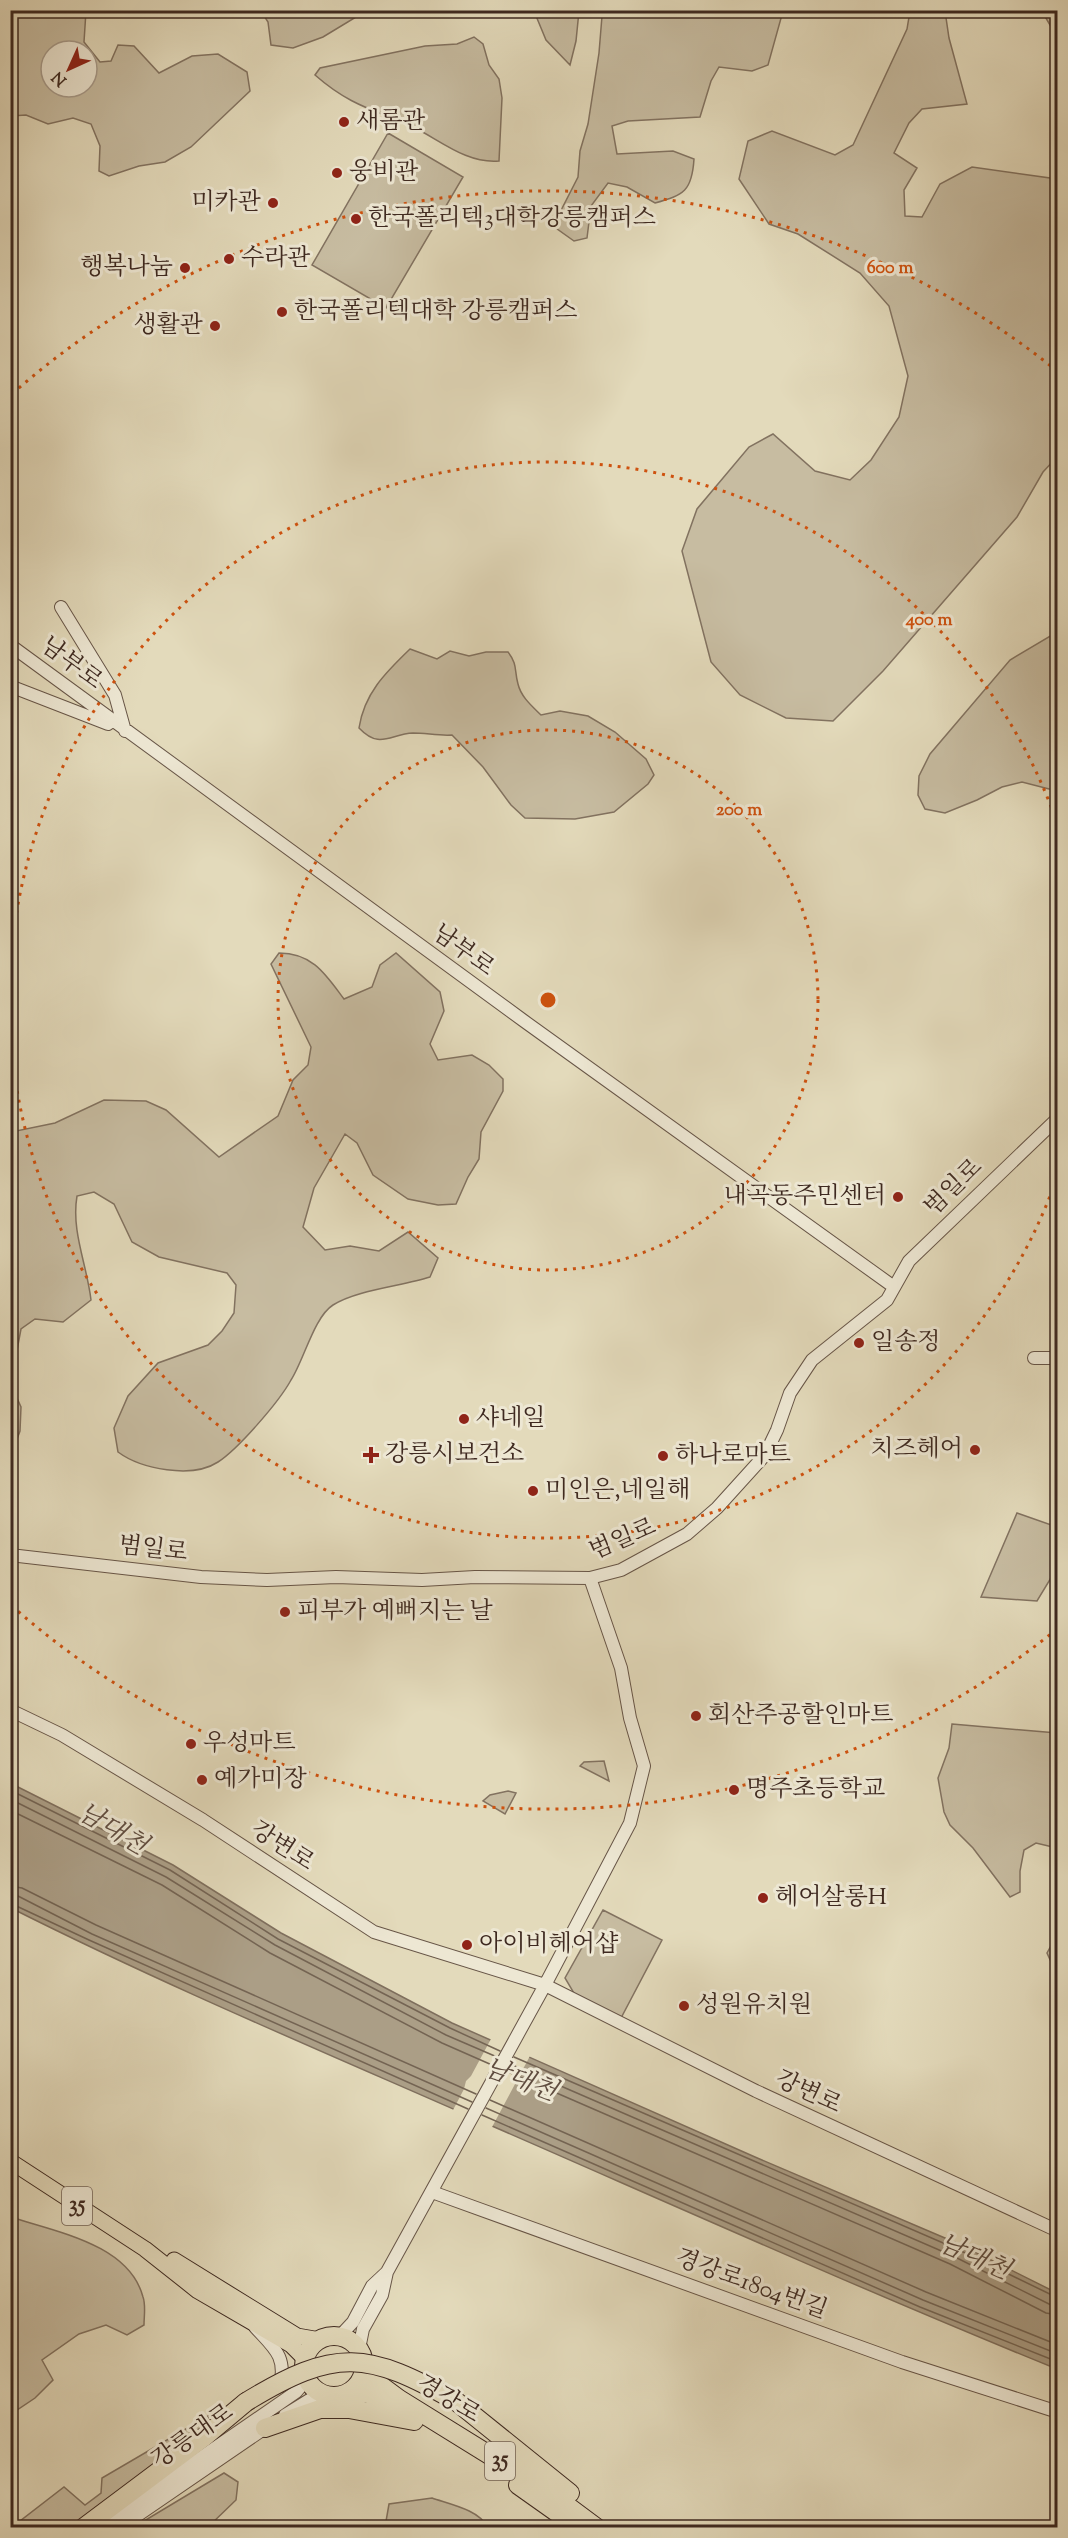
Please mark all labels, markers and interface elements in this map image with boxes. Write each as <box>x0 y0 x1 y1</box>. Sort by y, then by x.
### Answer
north arrow <box>39 39 99 99</box>
text: N <box>47 65 73 90</box>
place label: 새롬관 <box>356 105 426 139</box>
marker: 새롬관 <box>337 115 351 129</box>
place label: 웅비관 <box>349 156 419 190</box>
marker: 웅비관 <box>330 166 344 180</box>
place label: 미카관 <box>191 186 261 220</box>
marker: 미카관 <box>266 196 280 210</box>
place label: 한국폴리텍3대학강릉캠퍼스 <box>368 202 656 236</box>
marker: 한국폴리텍3대학강릉캠퍼스 <box>349 212 363 226</box>
place label: 수라관 <box>241 242 311 276</box>
place label: 행복나눔 <box>80 251 173 285</box>
marker: 수라관 <box>222 252 236 266</box>
text: 600 m <box>867 256 913 282</box>
marker: 행복나눔 <box>178 261 192 275</box>
place label: 한국폴리텍대학 강릉캠퍼스 <box>294 295 577 329</box>
marker: 한국폴리텍대학 강릉캠퍼스 <box>275 305 289 319</box>
place label: 생활관 <box>133 309 203 343</box>
marker: 생활관 <box>208 319 222 333</box>
text: 400 m <box>905 608 952 634</box>
street label: 남부로 <box>33 629 109 699</box>
text: 200 m <box>716 798 762 824</box>
street label: 남부로 <box>425 917 501 985</box>
centre of rings <box>538 990 558 1010</box>
street label: 범일로 <box>917 1152 991 1224</box>
place label: 내곡동주민센터 <box>724 1180 886 1214</box>
marker: 내곡동주민센터 <box>891 1190 905 1204</box>
place label: 일송정 <box>871 1326 941 1360</box>
marker: 일송정 <box>852 1336 866 1350</box>
place label: 샤네일 <box>476 1402 546 1436</box>
marker: 샤네일 <box>457 1412 471 1426</box>
place label: 치즈헤어 <box>870 1433 963 1467</box>
place label: 강릉시보건소 <box>385 1438 524 1472</box>
place label: 하나로마트 <box>675 1439 791 1473</box>
marker: 치즈헤어 <box>968 1443 982 1457</box>
marker: 강릉시보건소 <box>362 1446 380 1464</box>
marker: 하나로마트 <box>656 1449 670 1463</box>
place label: 미인은,네일해 <box>545 1474 690 1508</box>
marker: 미인은,네일해 <box>526 1484 540 1498</box>
street label: 범일로 <box>584 1511 662 1569</box>
street label: 범일로 <box>116 1529 190 1571</box>
place label: 피부가 예뻐지는 날 <box>297 1595 494 1629</box>
marker: 피부가 예뻐지는 날 <box>278 1605 292 1619</box>
place label: 회산주공할인마트 <box>708 1699 893 1733</box>
marker: 회산주공할인마트 <box>689 1709 703 1723</box>
place label: 우성마트 <box>203 1727 296 1761</box>
marker: 우성마트 <box>184 1737 198 1751</box>
place label: 예가미장 <box>214 1763 308 1797</box>
marker: 예가미장 <box>195 1773 209 1787</box>
place label: 명주초등학교 <box>746 1773 885 1807</box>
marker: 명주초등학교 <box>727 1783 741 1797</box>
water label: 남대천 <box>70 1795 155 1866</box>
street label: 강변로 <box>244 1814 320 1880</box>
place label: 헤어살롱H <box>775 1881 887 1915</box>
marker: 헤어살롱H <box>756 1891 770 1905</box>
place label: 아이비헤어샵 <box>479 1928 619 1962</box>
marker: 아이비헤어샵 <box>460 1938 474 1952</box>
place label: 성원유치원 <box>696 1989 812 2023</box>
marker: 성원유치원 <box>677 1999 691 2013</box>
water label: 남대천 <box>478 2050 564 2112</box>
street label: 강변로 <box>769 2063 847 2123</box>
road number: 35 <box>62 2187 92 2225</box>
water label: 남대천 <box>932 2226 1018 2291</box>
street label: 경강로1804번길 <box>670 2242 832 2328</box>
street label: 경강로 <box>409 2368 487 2432</box>
street label: 강릉대로 <box>145 2396 241 2478</box>
road number: 35 <box>485 2442 515 2480</box>

